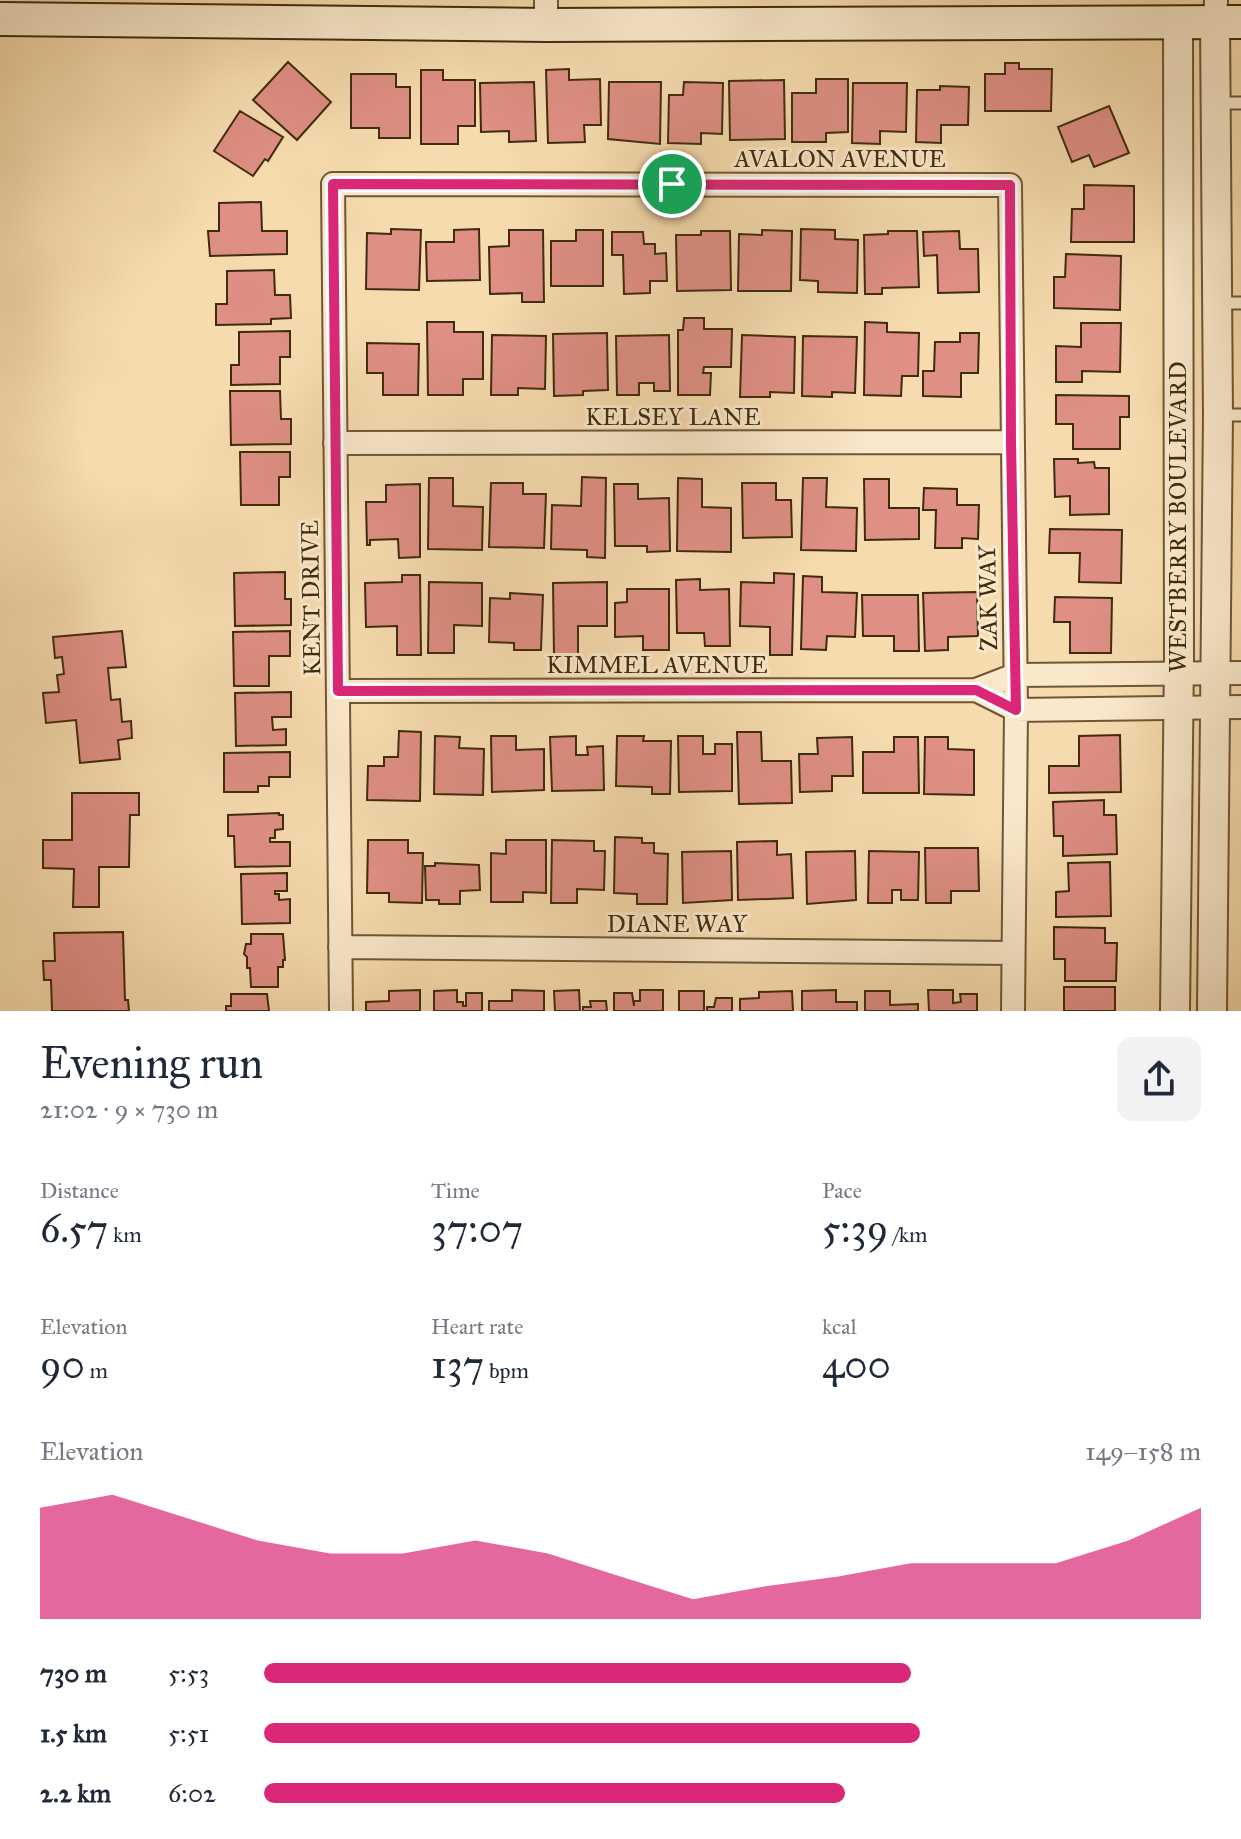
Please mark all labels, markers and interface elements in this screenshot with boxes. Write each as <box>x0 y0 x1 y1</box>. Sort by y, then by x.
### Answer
street label: AVALON AVENUE <box>733 144 946 174</box>
pin <box>638 150 706 218</box>
icon: arrive <box>650 162 694 206</box>
street label: WESTBERRY BOULEVARD <box>1163 361 1193 673</box>
street label: KELSEY LANE <box>585 402 761 432</box>
street label: KENT DRIVE <box>295 520 327 676</box>
street label: ZAK WAY <box>972 544 1004 651</box>
street label: KIMMEL AVENUE <box>546 650 768 680</box>
street label: DIANE WAY <box>607 909 748 939</box>
text: Evening run <box>40 1036 263 1090</box>
button: share <box>1117 1037 1201 1121</box>
text: 21:02 · 9 × 730 m <box>40 1093 218 1125</box>
text: Distance <box>40 1177 119 1204</box>
text: Time <box>431 1177 480 1204</box>
text: Pace <box>822 1177 862 1204</box>
text: 6.57 <box>40 1204 108 1253</box>
text: 37:07 <box>431 1204 523 1253</box>
text: 5:39 <box>822 1204 888 1253</box>
text: km <box>108 1221 142 1248</box>
text: /km <box>888 1221 928 1248</box>
text: Elevation <box>40 1313 127 1340</box>
text: Heart rate <box>431 1313 524 1340</box>
text: kcal <box>822 1313 857 1340</box>
text: 90 <box>40 1340 85 1389</box>
text: 137 <box>431 1340 484 1389</box>
text: 400 <box>822 1340 891 1389</box>
text: m <box>85 1357 108 1384</box>
text: bpm <box>484 1357 529 1384</box>
text: Elevation <box>40 1435 143 1467</box>
text: 149–158 m <box>1085 1435 1201 1467</box>
text: 730 m <box>40 1657 107 1689</box>
text: 5:53 <box>168 1657 209 1689</box>
text: 1.5 km <box>40 1717 107 1749</box>
text: 5:51 <box>168 1717 209 1749</box>
text: 2.2 km <box>40 1777 111 1809</box>
text: 6:02 <box>168 1777 216 1809</box>

